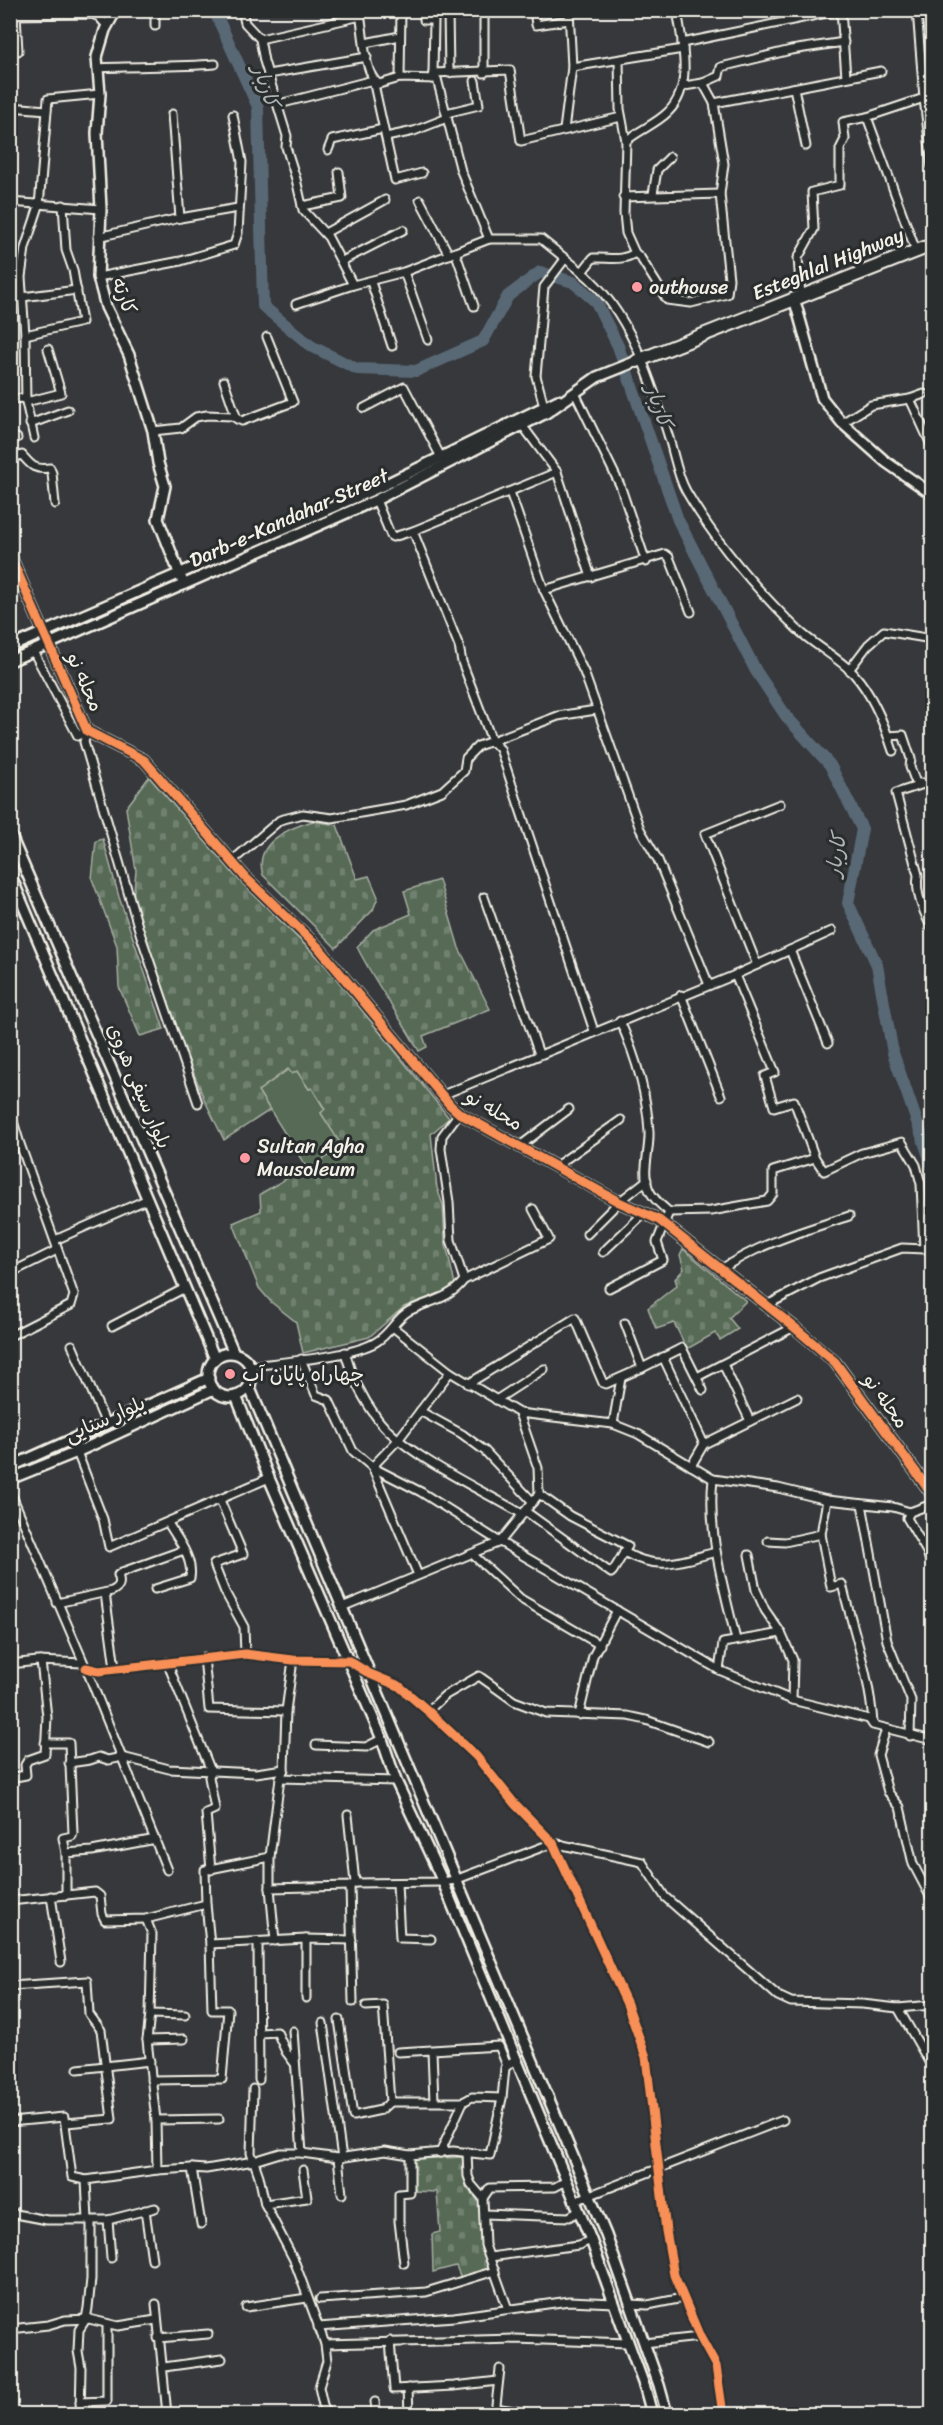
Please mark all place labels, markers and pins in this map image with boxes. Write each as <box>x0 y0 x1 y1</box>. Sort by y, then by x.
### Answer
place label: outhouse <box>649 270 728 305</box>
marker: outhouse <box>630 280 644 294</box>
place label: Sultan Agha Mausoleum <box>257 1129 365 1187</box>
marker: Sultan Agha Mausoleum <box>238 1151 252 1165</box>
place label: چهاراه پایان آب <box>242 1357 364 1392</box>
marker: چهاراه پایان آب <box>223 1367 237 1381</box>

